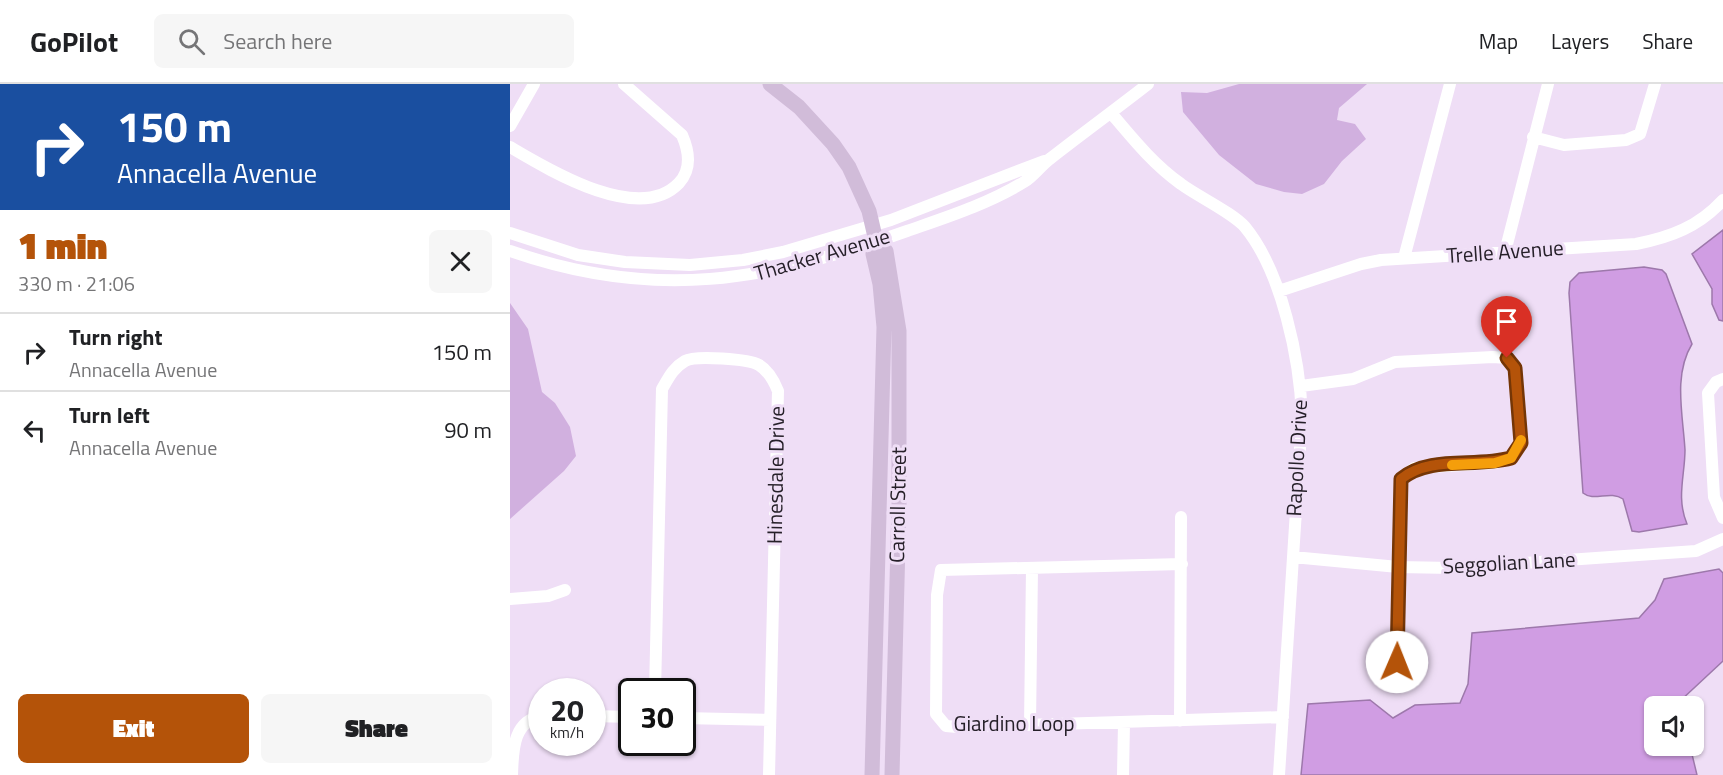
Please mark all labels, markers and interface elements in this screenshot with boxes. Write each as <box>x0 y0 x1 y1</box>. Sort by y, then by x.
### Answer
search box <box>154 14 574 68</box>
text: GoPilot <box>30 20 118 63</box>
text: Search here <box>223 24 332 58</box>
icon: search <box>175 25 208 58</box>
text: Map <box>1479 25 1518 57</box>
text: Layers <box>1551 25 1609 57</box>
text: Share <box>1642 25 1693 57</box>
text: 150 m <box>117 94 232 158</box>
icon: right <box>18 108 96 186</box>
text: Annacella Avenue <box>117 152 317 193</box>
text: 1 min <box>18 218 107 273</box>
street label: Thacker Avenue <box>750 219 893 289</box>
button: close <box>429 230 492 293</box>
street label: Trelle Avenue <box>1445 231 1565 271</box>
text: 330 m · 21:06 <box>18 268 135 299</box>
pin <box>1481 296 1532 358</box>
icon: arrive <box>1490 305 1523 338</box>
text: Turn right <box>69 320 163 354</box>
text: 150 m <box>432 335 492 369</box>
icon: right <box>18 336 51 369</box>
text: Annacella Avenue <box>69 354 217 385</box>
text: Turn left <box>69 398 150 432</box>
street label: Rapollo Drive <box>1277 399 1315 517</box>
street label: Hinesdale Drive <box>758 406 792 544</box>
text: 90 m <box>444 413 492 447</box>
icon: left <box>18 414 51 447</box>
text: Annacella Avenue <box>69 432 217 463</box>
street label: Carroll Street <box>880 446 914 563</box>
street label: Seggolian Lane <box>1442 543 1576 581</box>
position arrow <box>1365 630 1429 694</box>
speed limit sign: 30 <box>618 678 696 756</box>
text: 20 <box>550 687 584 733</box>
button: Exit <box>18 694 249 763</box>
button: Share <box>261 694 492 763</box>
map controls <box>1644 696 1704 756</box>
button: sound <box>1644 696 1704 756</box>
street label: Giardino Loop <box>954 707 1074 739</box>
text: km/h <box>550 721 584 744</box>

